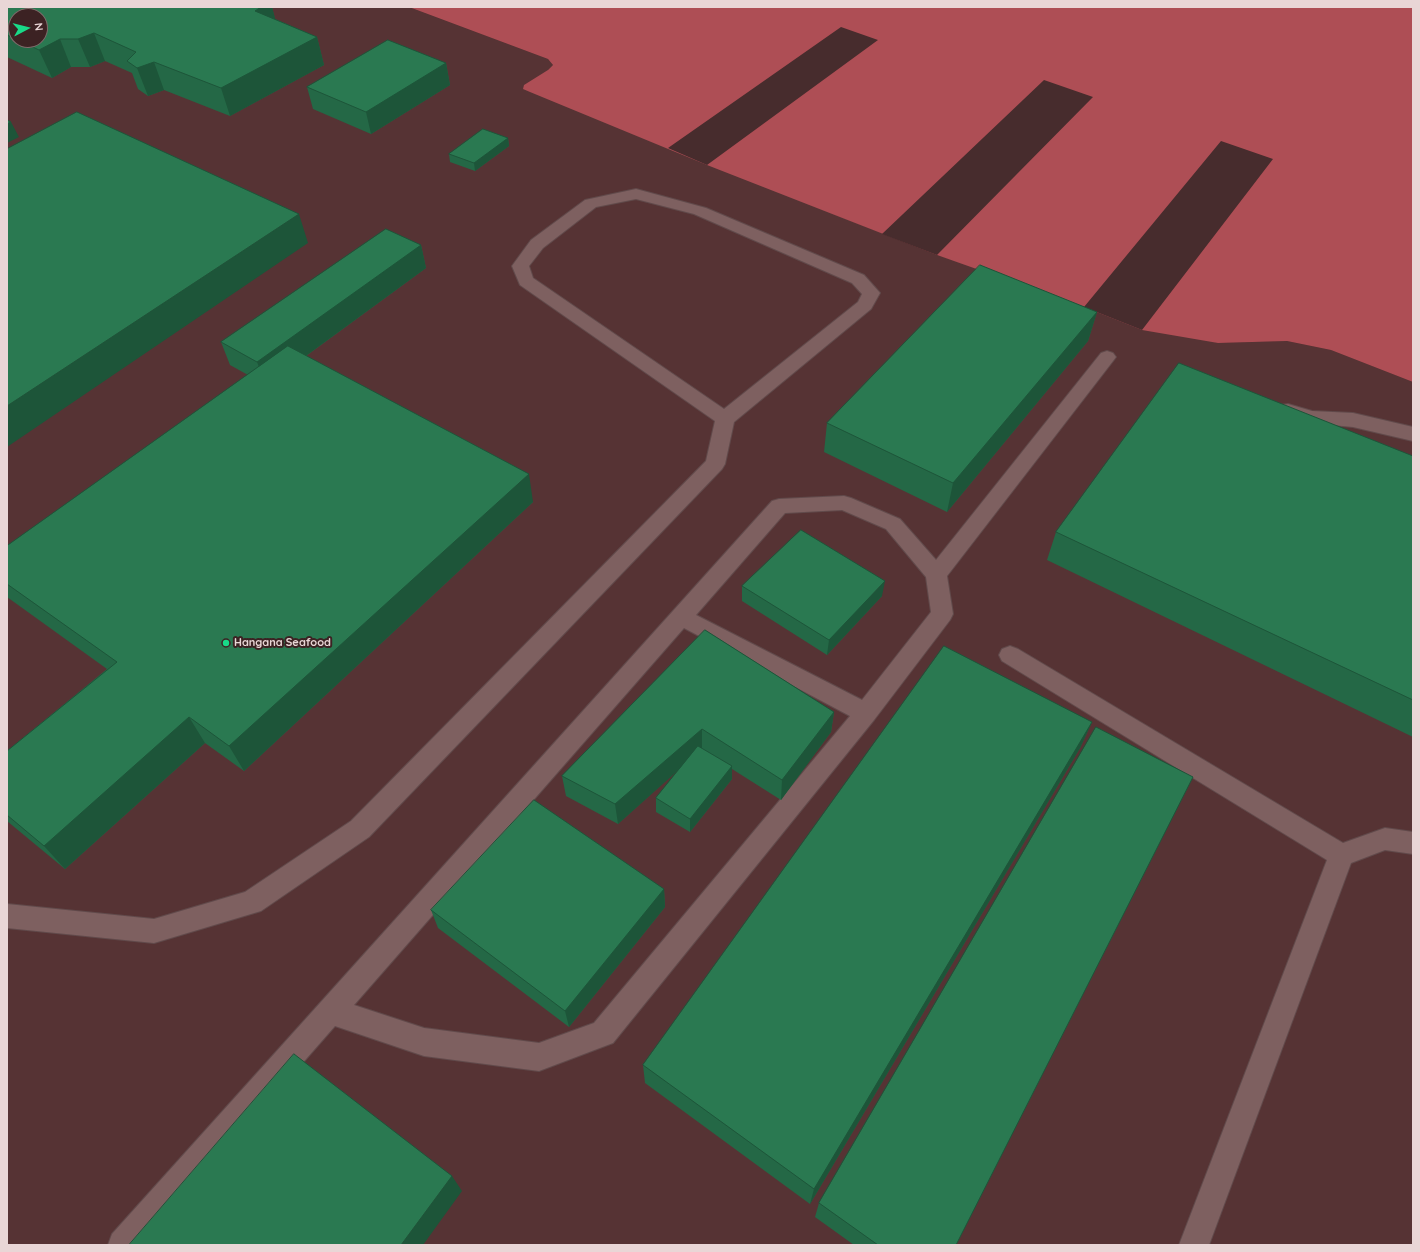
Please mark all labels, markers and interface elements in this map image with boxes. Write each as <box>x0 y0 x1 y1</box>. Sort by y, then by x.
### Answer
north arrow <box>8 8 48 48</box>
text: N <box>31 22 46 32</box>
place label: Hangana Seafood <box>234 636 331 650</box>
marker: Hangana Seafood <box>221 638 231 648</box>

